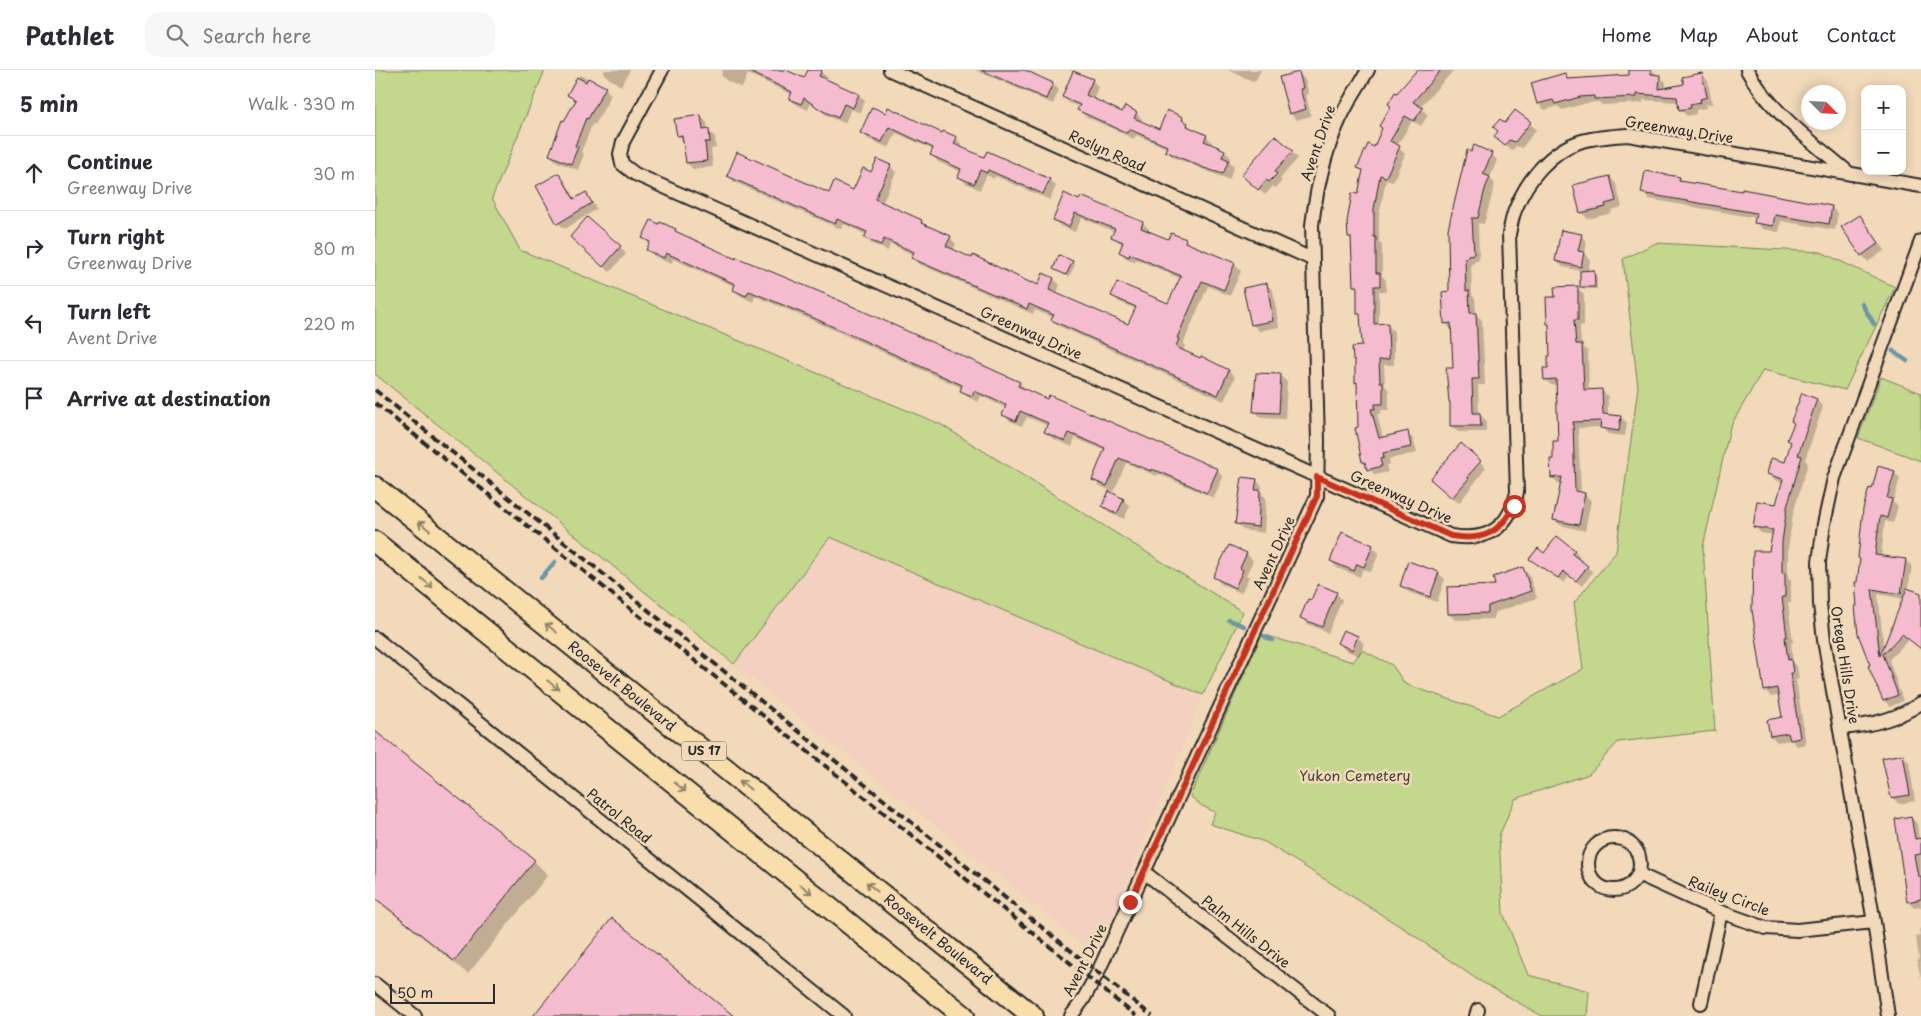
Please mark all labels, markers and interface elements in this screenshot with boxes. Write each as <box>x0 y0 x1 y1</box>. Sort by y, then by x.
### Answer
search box <box>145 12 495 57</box>
text: Pathlet <box>25 17 115 53</box>
icon: search <box>163 21 191 49</box>
text: Search here <box>203 21 311 49</box>
text: Home <box>1601 21 1651 48</box>
text: Map <box>1679 21 1718 48</box>
text: About <box>1746 21 1798 48</box>
text: Contact <box>1826 21 1896 48</box>
north arrow <box>1801 85 1846 130</box>
map controls <box>1861 85 1906 175</box>
button: + <box>1861 85 1906 130</box>
text: 5 min <box>20 87 78 119</box>
text: Walk · 330 m <box>248 91 355 115</box>
street label: Avent Drive <box>1295 102 1340 184</box>
street label: Greenway Drive <box>1623 111 1735 148</box>
street label: Roslyn Road <box>1066 124 1149 177</box>
button: − <box>1861 130 1906 175</box>
text: Continue <box>67 147 153 175</box>
icon: ahead <box>20 159 48 187</box>
text: 30 m <box>313 161 355 185</box>
text: Greenway Drive <box>67 175 192 199</box>
text: Turn right <box>67 222 165 250</box>
icon: right <box>20 234 48 262</box>
text: 80 m <box>313 236 355 260</box>
text: Greenway Drive <box>67 250 192 274</box>
text: Turn left <box>67 297 151 325</box>
street label: Greenway Drive <box>977 301 1086 364</box>
icon: left <box>20 309 48 337</box>
text: 220 m <box>304 311 355 335</box>
text: Avent Drive <box>67 325 157 349</box>
icon: arrive <box>20 384 48 412</box>
text: Arrive at destination <box>67 384 271 412</box>
street label: Greenway Drive <box>1347 465 1456 528</box>
route start <box>1503 495 1526 518</box>
street label: Avent Drive <box>1247 513 1300 593</box>
one-way arrow <box>418 521 431 532</box>
one-way arrow <box>420 578 433 589</box>
street label: Ortega Hills Drive <box>1826 605 1865 725</box>
one-way arrow <box>544 623 557 634</box>
street label: Roosevelt Boulevard <box>564 635 681 736</box>
one-way arrow <box>546 680 559 691</box>
road number: US 17 <box>681 741 727 760</box>
park label: Yukon Cemetery <box>1299 765 1411 786</box>
one-way arrow <box>739 779 752 790</box>
one-way arrow <box>673 781 686 792</box>
street label: Patrol Road <box>583 783 656 848</box>
street label: Railey Circle <box>1685 870 1773 921</box>
one-way arrow <box>866 881 879 892</box>
one-way arrow <box>800 883 813 894</box>
street label: Roosevelt Boulevard <box>880 888 997 989</box>
street label: Palm Hills Drive <box>1197 890 1295 973</box>
route end <box>1119 891 1142 914</box>
street label: Avent Drive <box>1057 920 1112 1000</box>
scale bar <box>390 981 495 1004</box>
text: 50 m <box>397 982 433 1003</box>

